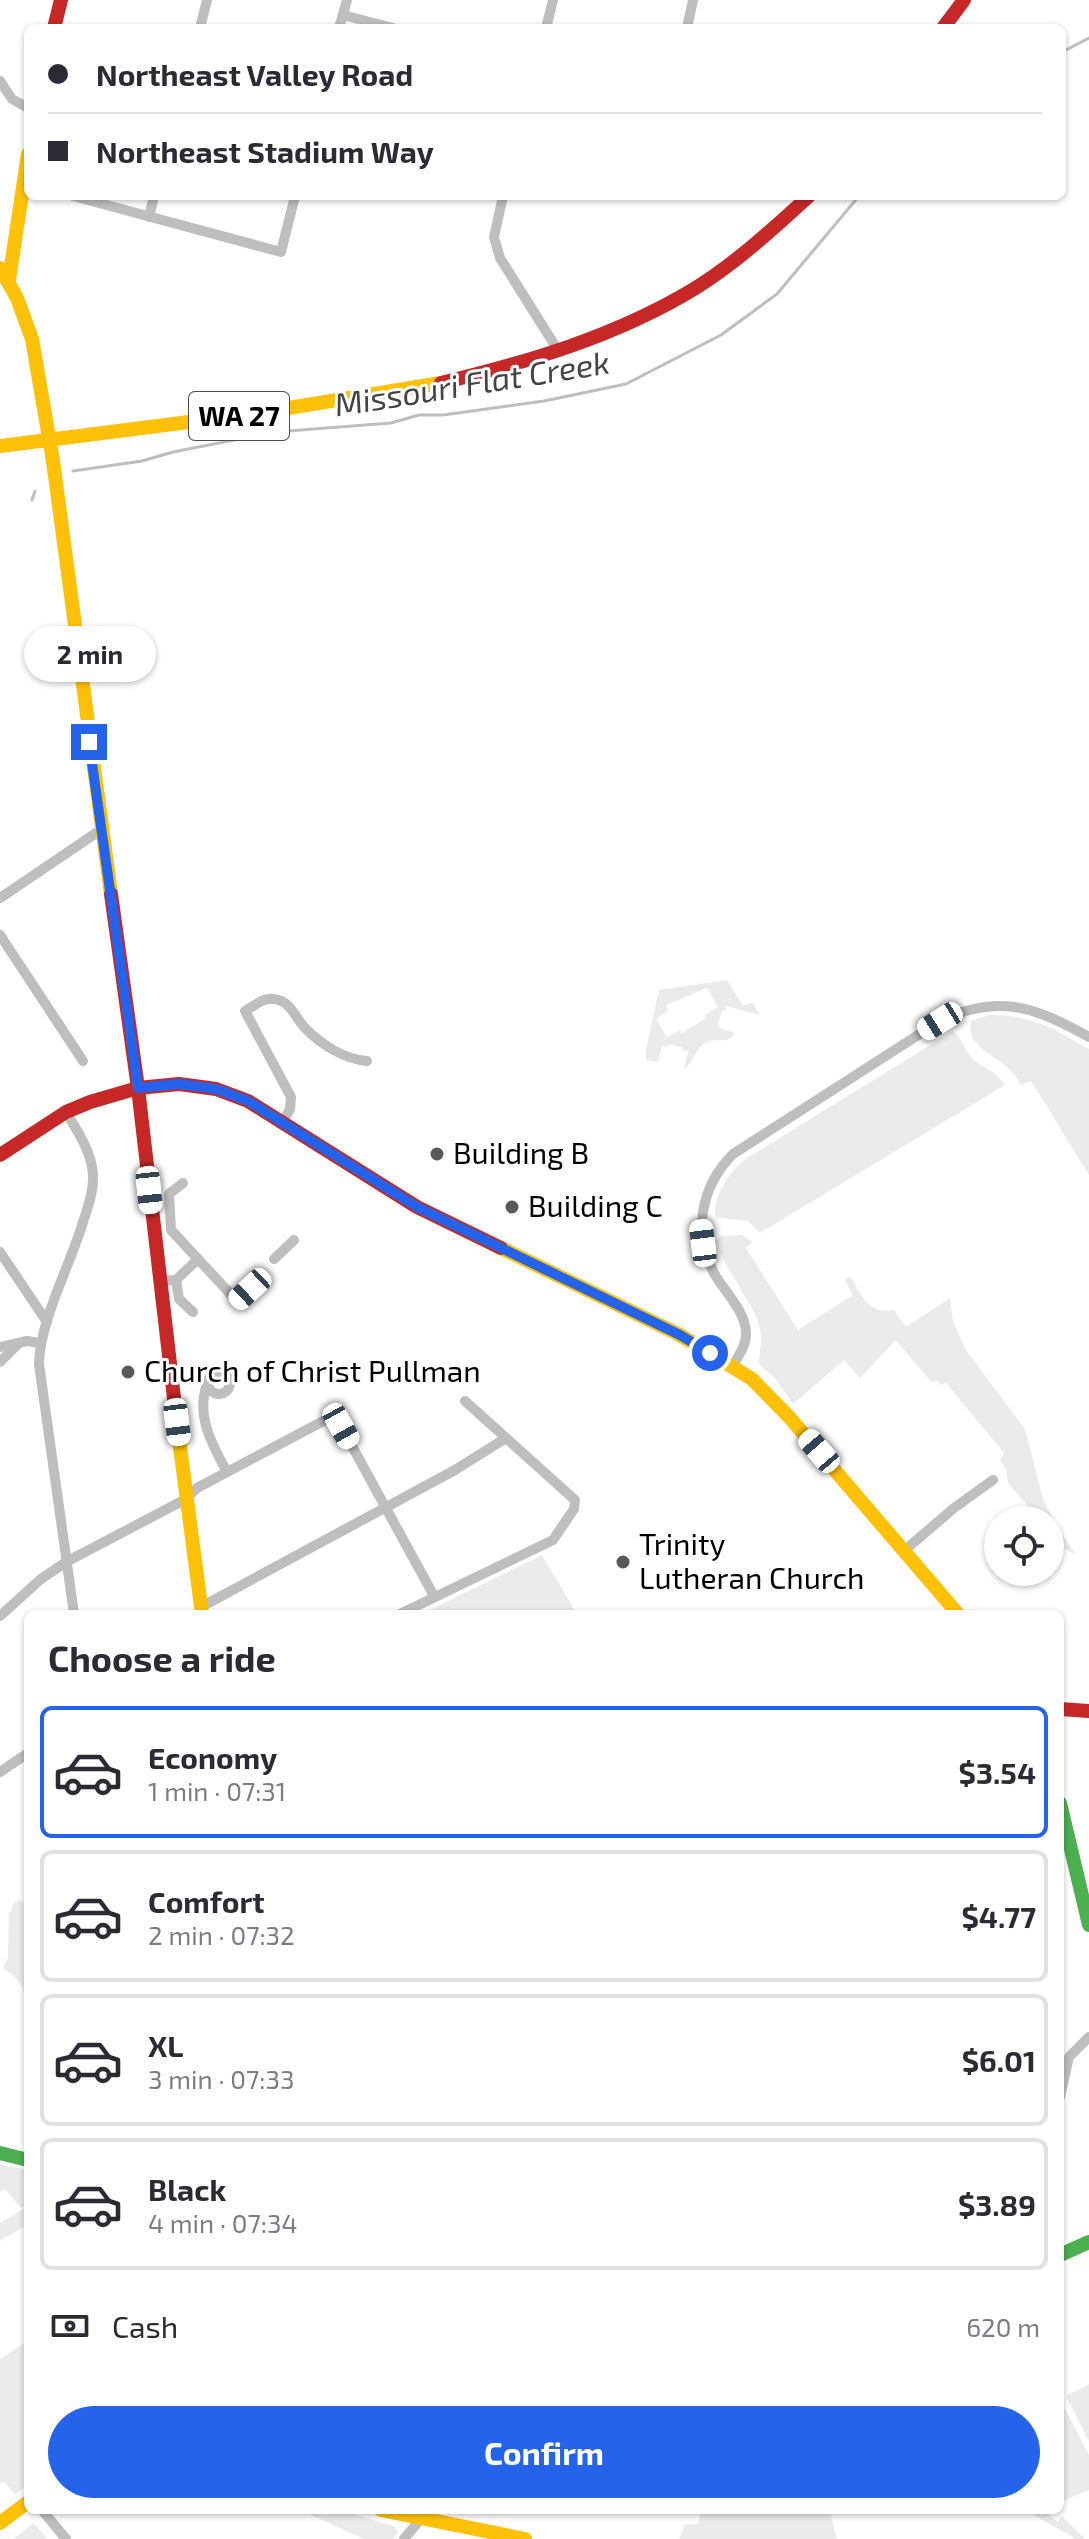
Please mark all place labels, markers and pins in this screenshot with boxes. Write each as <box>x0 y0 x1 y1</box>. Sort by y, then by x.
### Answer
place label: Building B <box>453 1134 589 1170</box>
marker: Building B <box>428 1145 446 1163</box>
place label: Building C <box>528 1187 663 1223</box>
marker: Building C <box>503 1198 521 1216</box>
place label: Church of Christ Pullman <box>144 1352 481 1388</box>
marker: Church of Christ Pullman <box>119 1363 137 1381</box>
place label: Trinity Lutheran Church <box>639 1525 864 1595</box>
marker: Trinity Lutheran Church <box>614 1553 632 1571</box>

